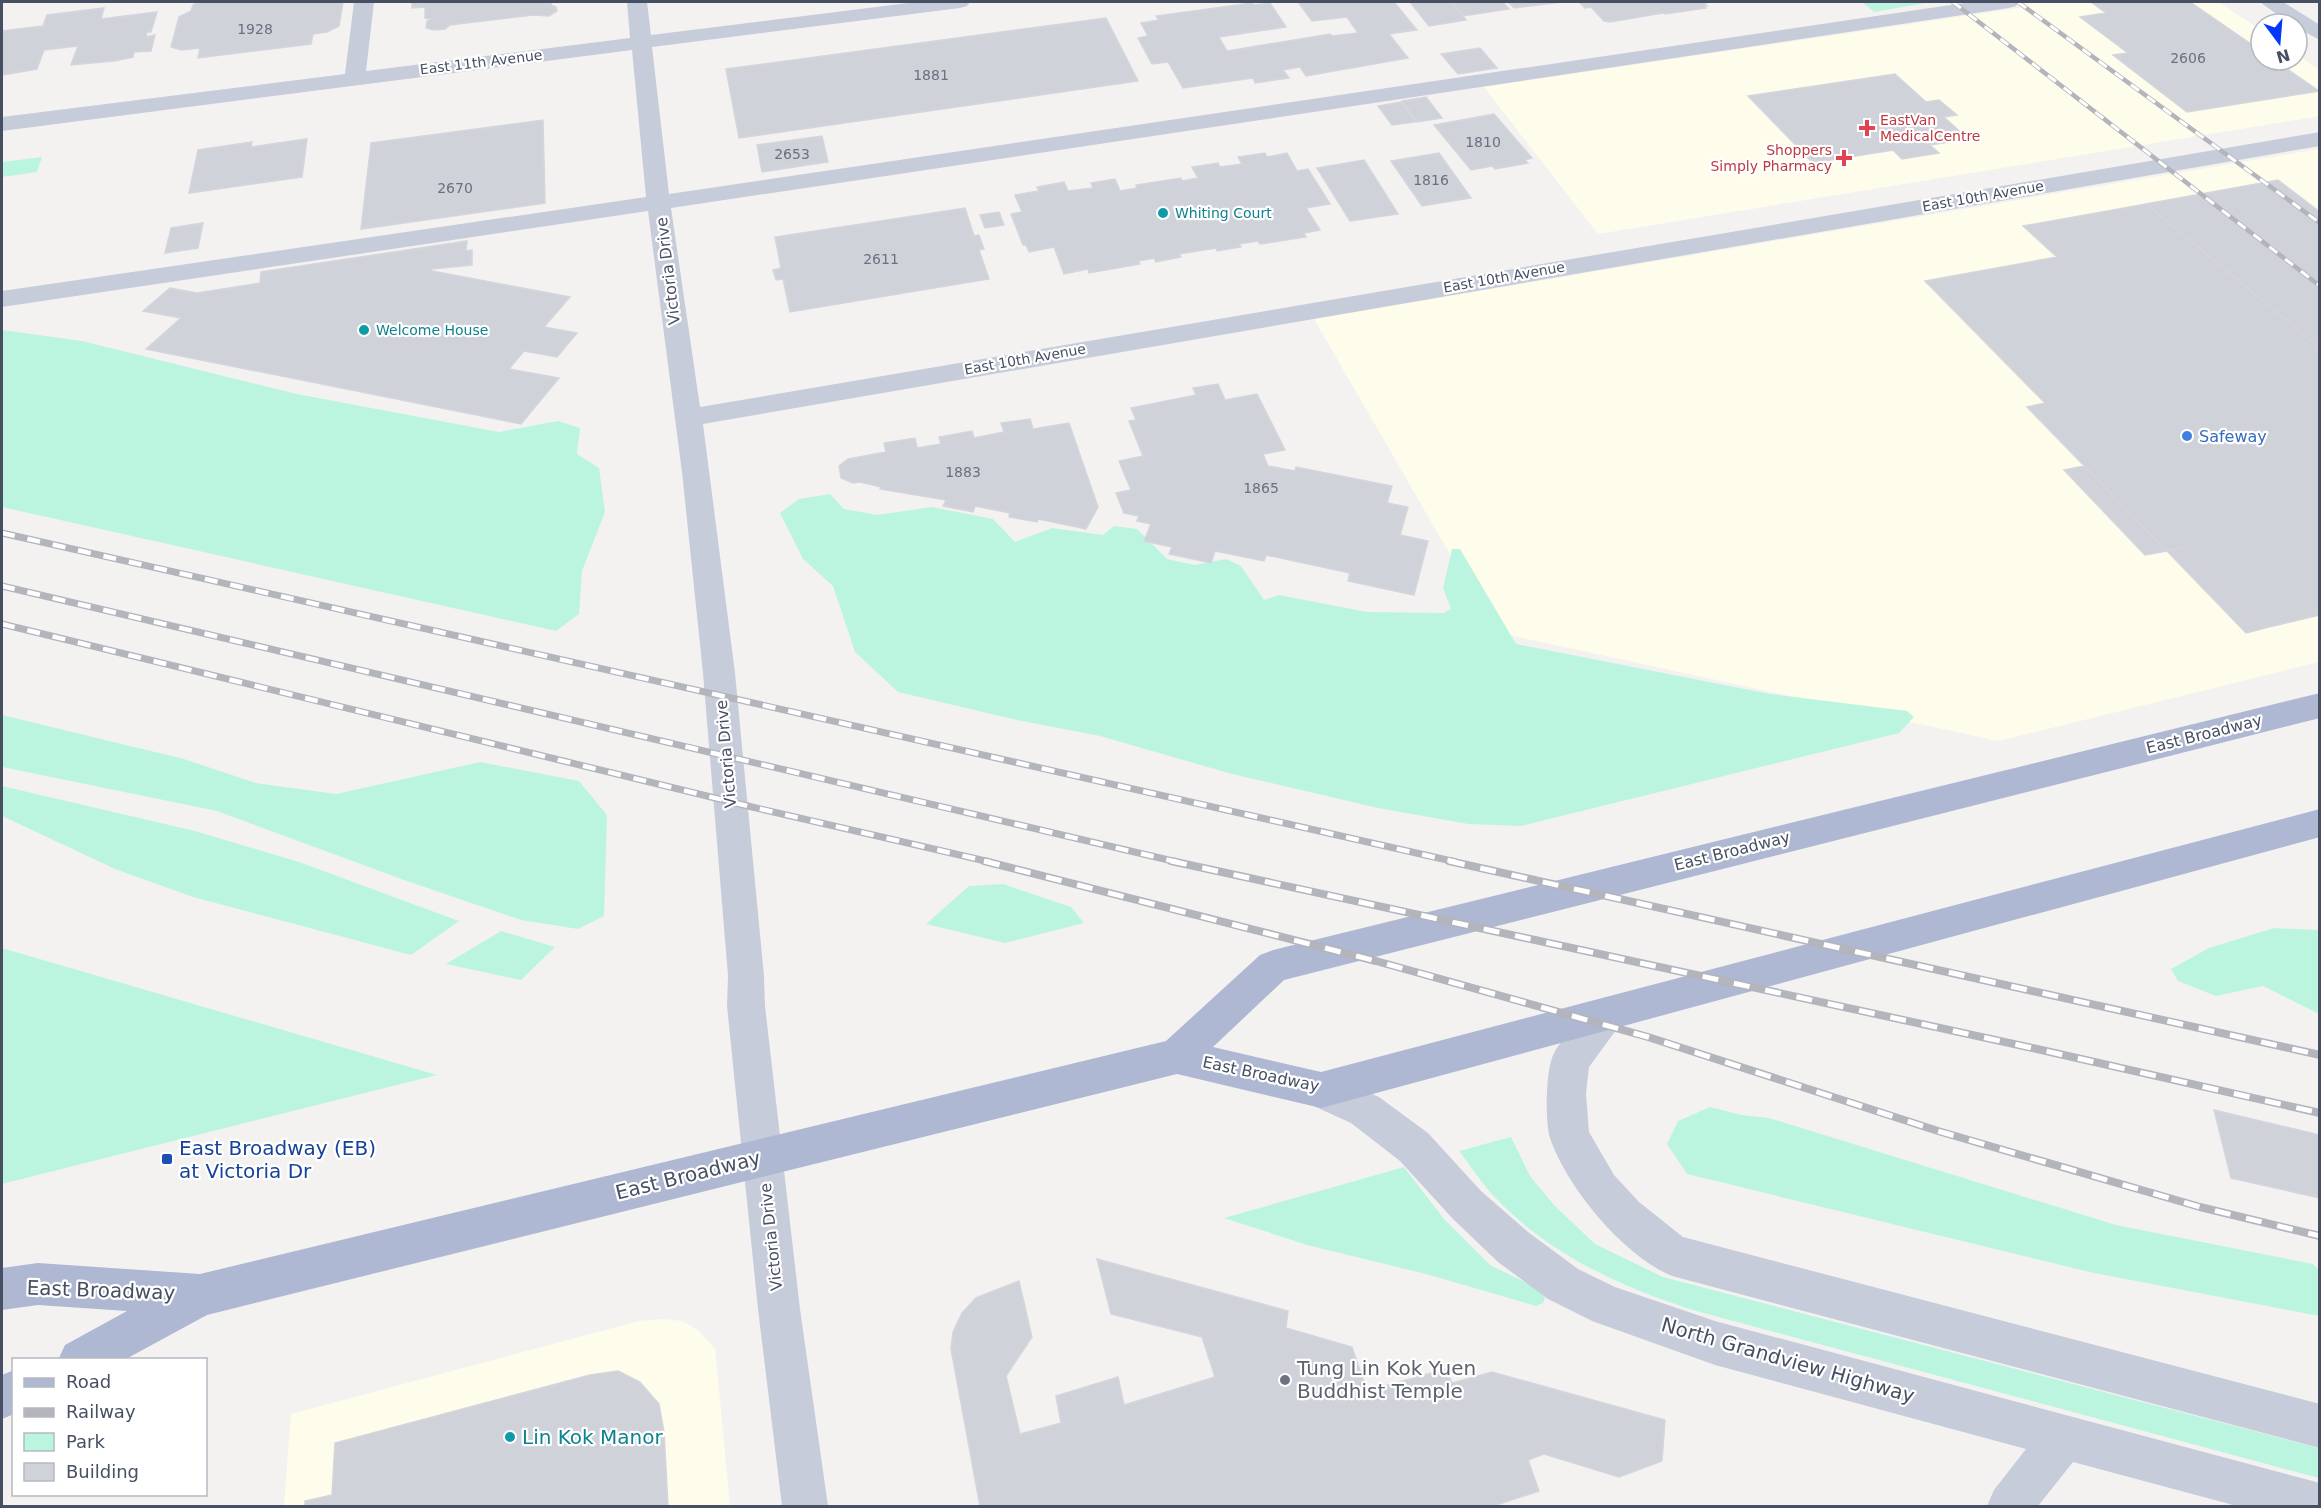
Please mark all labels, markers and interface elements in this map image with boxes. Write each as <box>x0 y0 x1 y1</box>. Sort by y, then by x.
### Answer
north arrow <box>2249 12 2309 72</box>
house number: 1928 <box>237 21 273 37</box>
text: N <box>2274 45 2292 67</box>
street label: East 11th Avenue <box>419 47 543 77</box>
house number: 2606 <box>2170 50 2206 66</box>
house number: 1881 <box>913 67 949 83</box>
place label: EastVan MedicalCentre <box>1880 112 1980 144</box>
marker: EastVan MedicalCentre <box>1858 119 1876 137</box>
house number: 1810 <box>1465 134 1501 150</box>
place label: Shoppers Simply Pharmacy <box>1710 142 1832 174</box>
house number: 2653 <box>774 146 810 162</box>
marker: Shoppers Simply Pharmacy <box>1837 151 1851 165</box>
house number: 1816 <box>1413 172 1449 188</box>
street label: East 10th Avenue <box>1921 177 2045 215</box>
house number: 2670 <box>437 180 473 196</box>
place label: Whiting Court <box>1175 205 1272 221</box>
marker: Whiting Court <box>1156 206 1170 220</box>
street label: Victoria Drive <box>652 216 684 326</box>
house number: 2611 <box>863 251 899 267</box>
street label: East 10th Avenue <box>1442 258 1566 296</box>
place label: Welcome House <box>376 322 488 338</box>
marker: Welcome House <box>357 323 371 337</box>
street label: East 10th Avenue <box>963 340 1087 378</box>
place label: Safeway <box>2199 427 2267 446</box>
marker: Safeway <box>2180 429 2194 443</box>
house number: 1883 <box>945 464 981 480</box>
house number: 1865 <box>1243 480 1279 496</box>
street label: Victoria Drive <box>712 699 740 809</box>
street label: East Broadway <box>2144 710 2264 758</box>
street label: East Broadway <box>1672 827 1792 875</box>
street label: East Broadway <box>1201 1052 1321 1096</box>
place label: East Broadway (EB) at Victoria Dr <box>179 1136 376 1183</box>
street label: East Broadway <box>613 1145 763 1205</box>
marker: East Broadway (EB) at Victoria Dr <box>160 1152 174 1166</box>
street label: Victoria Drive <box>756 1182 786 1292</box>
street label: East Broadway <box>26 1275 176 1305</box>
street label: North Grandview Highway <box>1659 1312 1918 1408</box>
place label: Tung Lin Kok Yuen Buddhist Temple <box>1296 1356 1476 1403</box>
legend <box>12 1358 207 1496</box>
text: Road <box>66 1371 111 1392</box>
marker: Tung Lin Kok Yuen Buddhist Temple <box>1278 1373 1292 1387</box>
text: Railway <box>66 1401 136 1422</box>
place label: Lin Kok Manor <box>522 1425 663 1449</box>
marker: Lin Kok Manor <box>503 1430 517 1444</box>
text: Park <box>66 1431 105 1452</box>
text: Building <box>66 1461 139 1482</box>

